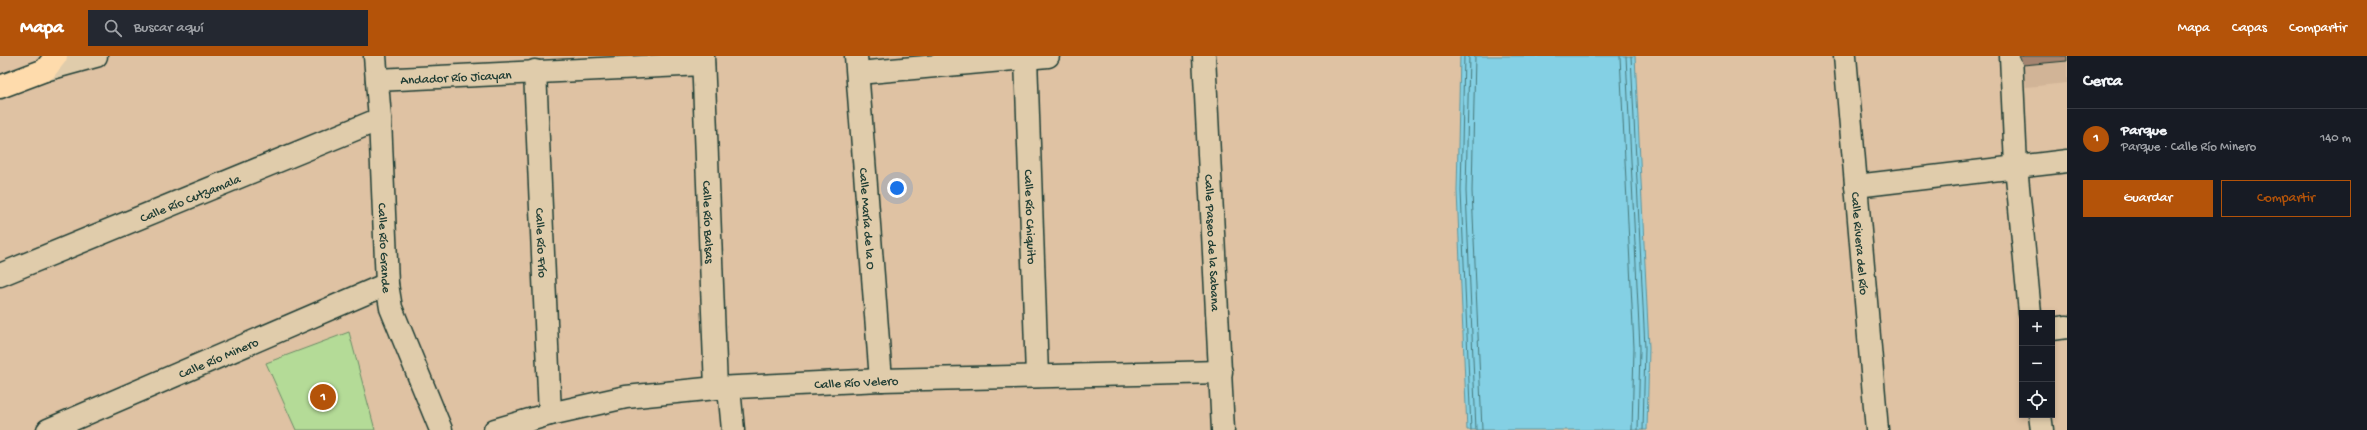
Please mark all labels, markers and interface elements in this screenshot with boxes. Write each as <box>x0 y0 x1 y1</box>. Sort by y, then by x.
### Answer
search box <box>88 10 368 46</box>
text: Mapa <box>20 17 64 40</box>
icon: search <box>102 17 124 39</box>
text: Buscar aquí <box>134 19 204 37</box>
text: Mapa <box>2178 20 2210 37</box>
text: Capas <box>2232 20 2267 37</box>
text: Compartir <box>2289 20 2347 37</box>
street label: Andador Río Jicayan <box>400 68 513 89</box>
text: Cerca <box>2083 72 2122 92</box>
text: Parque <box>2121 122 2167 140</box>
text: 1 <box>2093 131 2099 146</box>
text: 140 m <box>2320 131 2351 146</box>
text: Parque · Calle Río Minero <box>2121 140 2256 155</box>
street label: Calle María de la O <box>855 167 877 270</box>
street label: Calle Río Chiquito <box>1020 169 1038 265</box>
street label: Calle Río Cutzamala <box>138 172 244 227</box>
street label: Calle Paseo de la Sabana <box>1200 174 1222 312</box>
your location <box>887 178 907 198</box>
street label: Calle Río Balsas <box>698 180 716 265</box>
button: Guardar <box>2083 180 2213 217</box>
button: Compartir <box>2221 180 2351 217</box>
street label: Calle Rivera del Río <box>1847 191 1870 296</box>
street label: Calle Río Grande <box>374 203 393 294</box>
street label: Calle Río Frío <box>531 208 549 279</box>
map controls <box>2019 310 2055 418</box>
button: + <box>2019 310 2055 346</box>
street label: Calle Río Minero <box>177 335 261 383</box>
button: − <box>2019 346 2055 382</box>
street label: Calle Río Velero <box>814 375 899 393</box>
pin: 1 <box>310 382 336 412</box>
button: locate <box>2019 382 2055 418</box>

